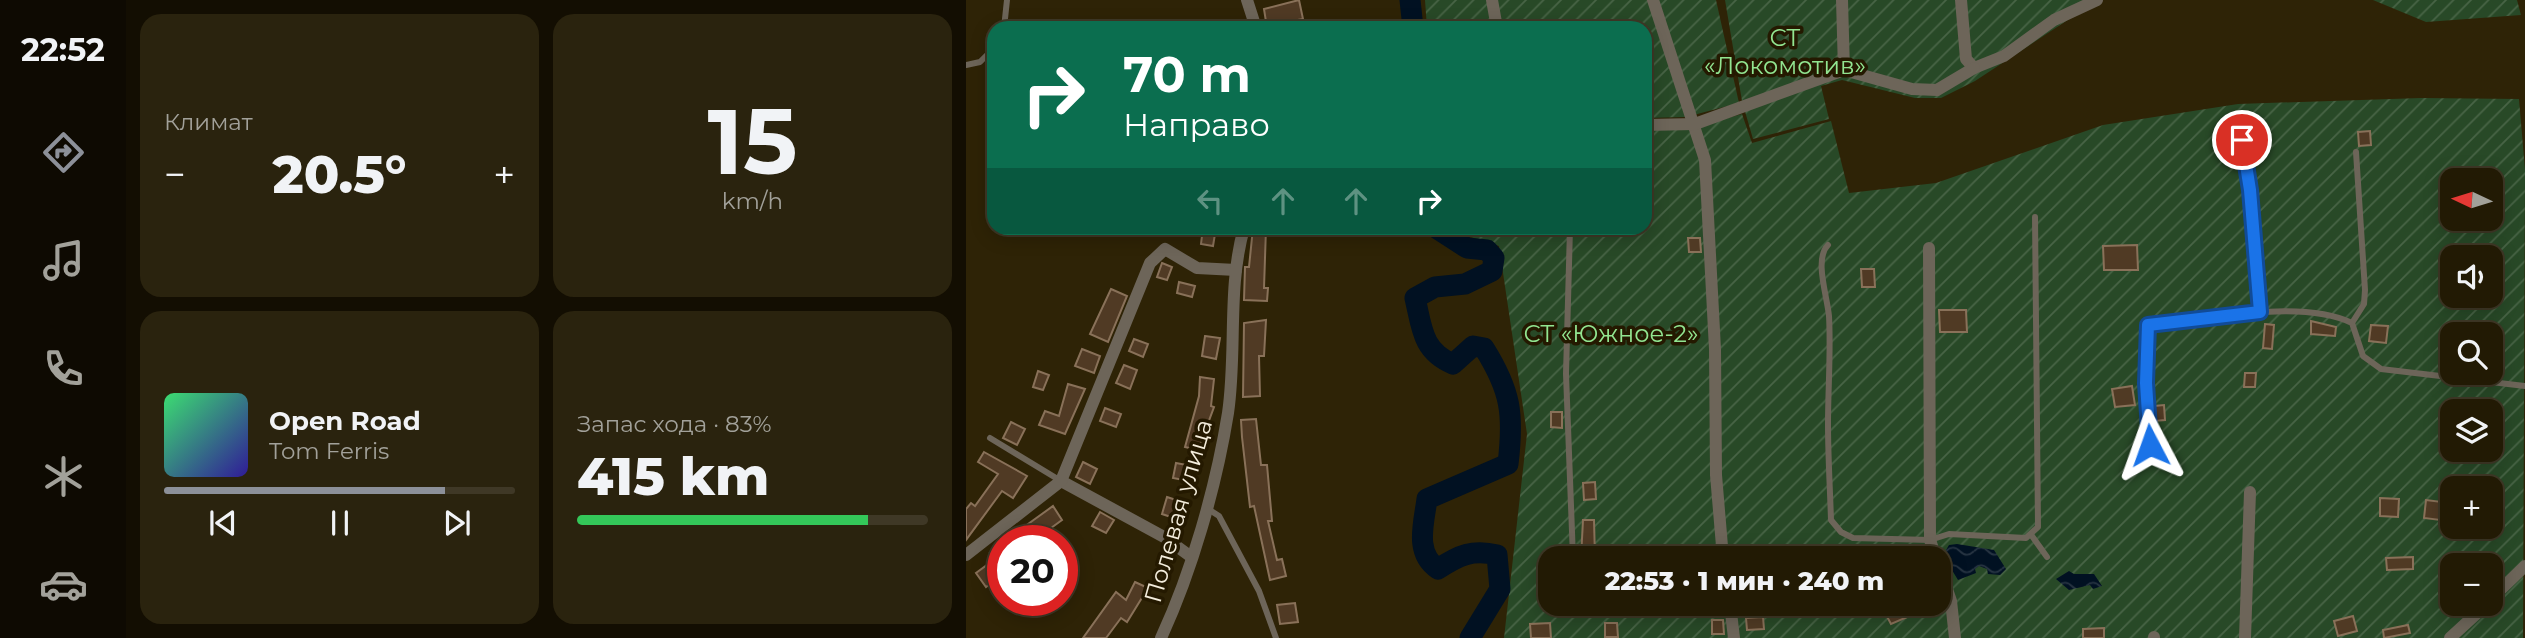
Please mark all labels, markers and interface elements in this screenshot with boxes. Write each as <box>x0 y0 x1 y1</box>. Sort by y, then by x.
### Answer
park label: СТ «Локомотив» <box>1704 23 1866 80</box>
text: 22:52 <box>21 30 105 69</box>
text: 70 m <box>1123 45 1251 104</box>
icon: right <box>1008 49 1099 140</box>
text: 15 <box>708 86 797 197</box>
text: Направо <box>1123 105 1270 144</box>
text: Климат <box>164 108 253 136</box>
pin <box>2212 110 2272 170</box>
icon: arrive <box>2223 121 2261 159</box>
icon: directions <box>39 128 88 177</box>
text: 20.5° <box>273 143 406 206</box>
text: − <box>164 151 186 198</box>
text: + <box>493 151 515 198</box>
north arrow <box>2440 168 2502 231</box>
map controls <box>2440 168 2503 616</box>
icon: left <box>1191 182 1229 220</box>
icon: ahead <box>1264 182 1302 220</box>
icon: ahead <box>1337 182 1375 220</box>
icon: right <box>1410 182 1448 220</box>
text: km/h <box>722 187 783 215</box>
icon: music <box>39 236 88 285</box>
button: sound <box>2440 245 2503 308</box>
park label: СТ «Южное-2» <box>1524 319 1698 348</box>
button: search <box>2440 322 2503 385</box>
icon: phone <box>39 344 88 393</box>
button: layers <box>2440 399 2503 462</box>
text: Open Road <box>269 405 421 437</box>
position arrow <box>2113 408 2187 482</box>
text: Запас хода · 83% <box>577 410 772 438</box>
street label: Полевая улица <box>1138 416 1218 606</box>
text: Tom Ferris <box>269 437 389 465</box>
text: 415 km <box>577 445 769 508</box>
icon: climate <box>39 452 88 501</box>
button: + <box>2440 476 2503 539</box>
icon: previous <box>204 504 242 542</box>
icon: pause <box>321 504 359 542</box>
icon: next <box>438 504 476 542</box>
speed limit sign: 20 <box>987 525 1078 616</box>
button: − <box>2440 553 2503 616</box>
icon: car <box>39 560 88 609</box>
text: 22:53 · 1 мин · 240 m <box>1605 565 1884 597</box>

